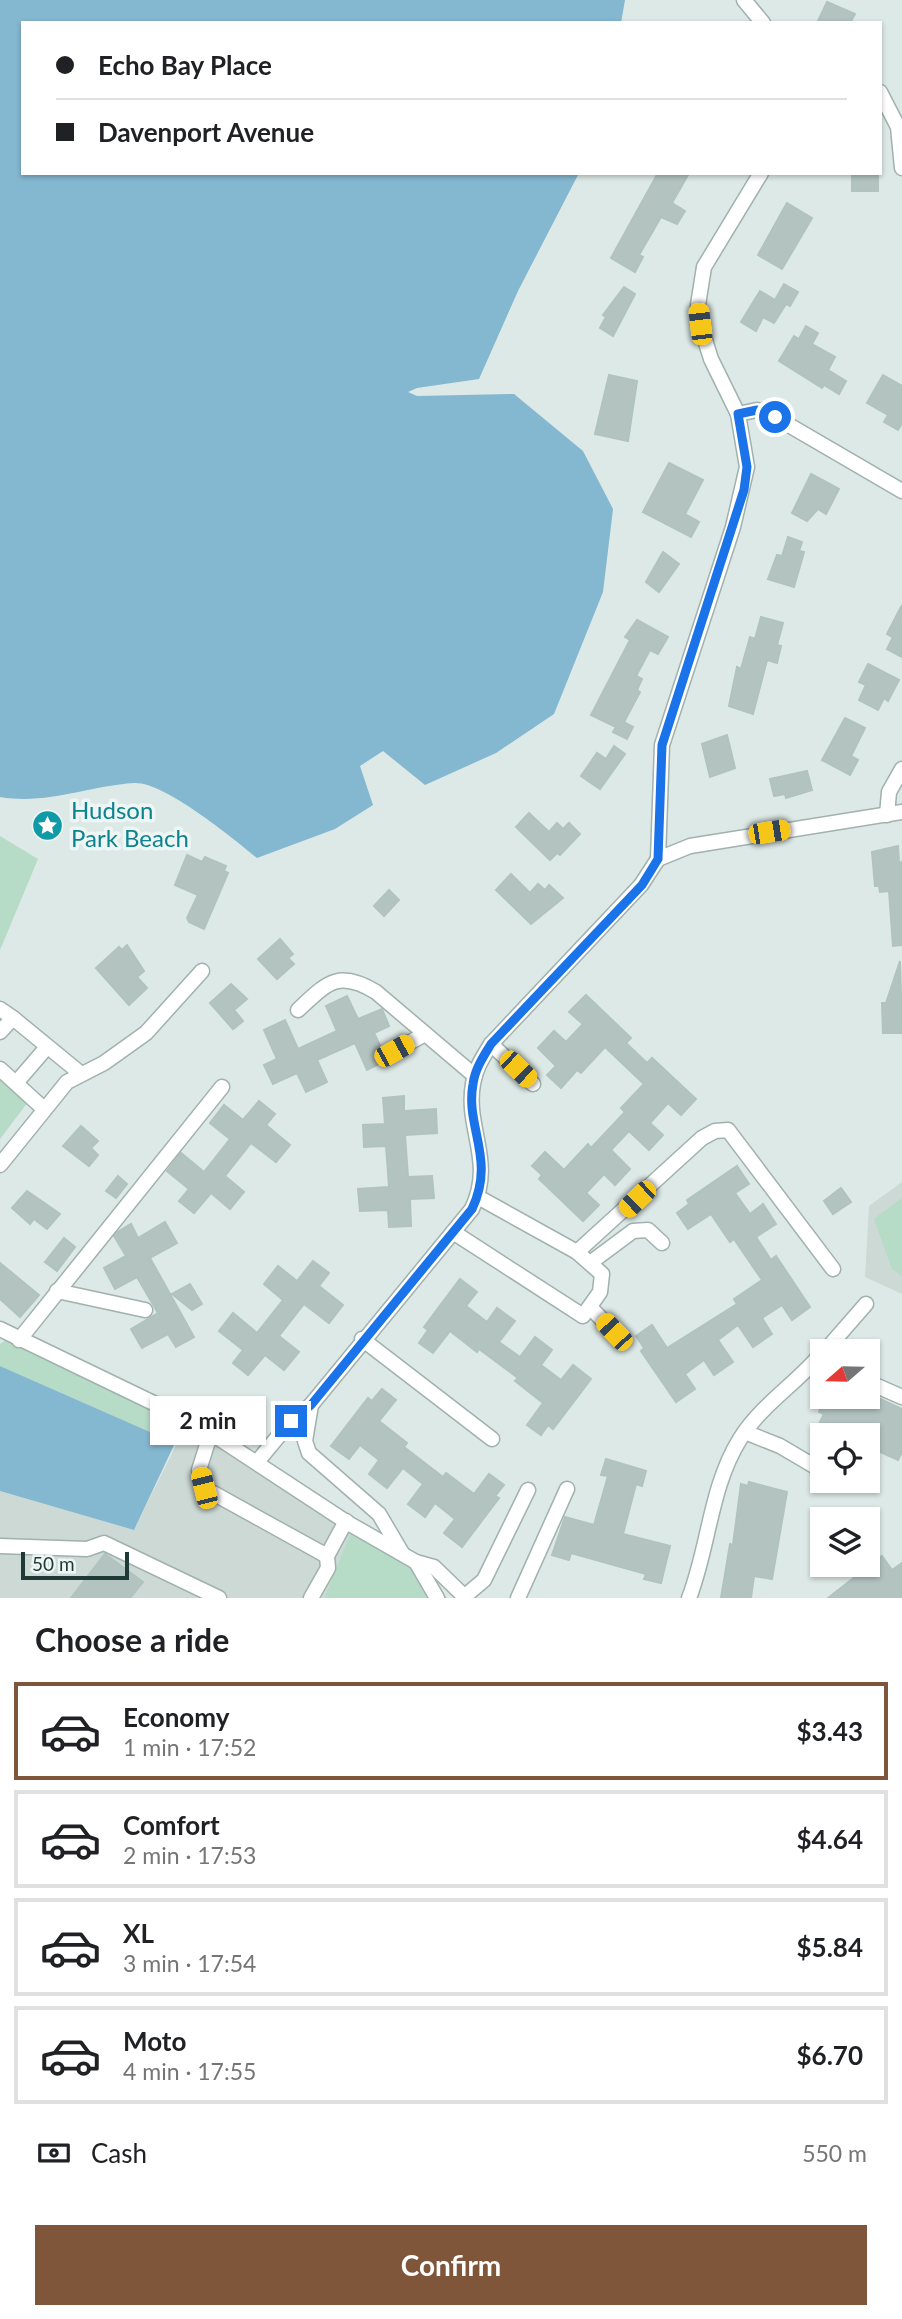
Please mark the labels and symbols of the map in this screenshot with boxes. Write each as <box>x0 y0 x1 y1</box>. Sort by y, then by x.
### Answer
car <box>688 302 713 346</box>
route start <box>759 401 791 433</box>
place label: Hudson Park Beach <box>71 795 189 852</box>
place icon: Hudson Park Beach <box>31 808 65 842</box>
car <box>747 818 792 846</box>
car <box>371 1032 418 1070</box>
car <box>496 1047 541 1091</box>
car <box>615 1177 660 1221</box>
car <box>592 1309 637 1355</box>
north arrow <box>810 1339 880 1409</box>
callout: 2 min <box>151 1396 266 1446</box>
route end <box>275 1405 307 1437</box>
car <box>189 1465 220 1511</box>
scale bar <box>21 1549 130 1581</box>

